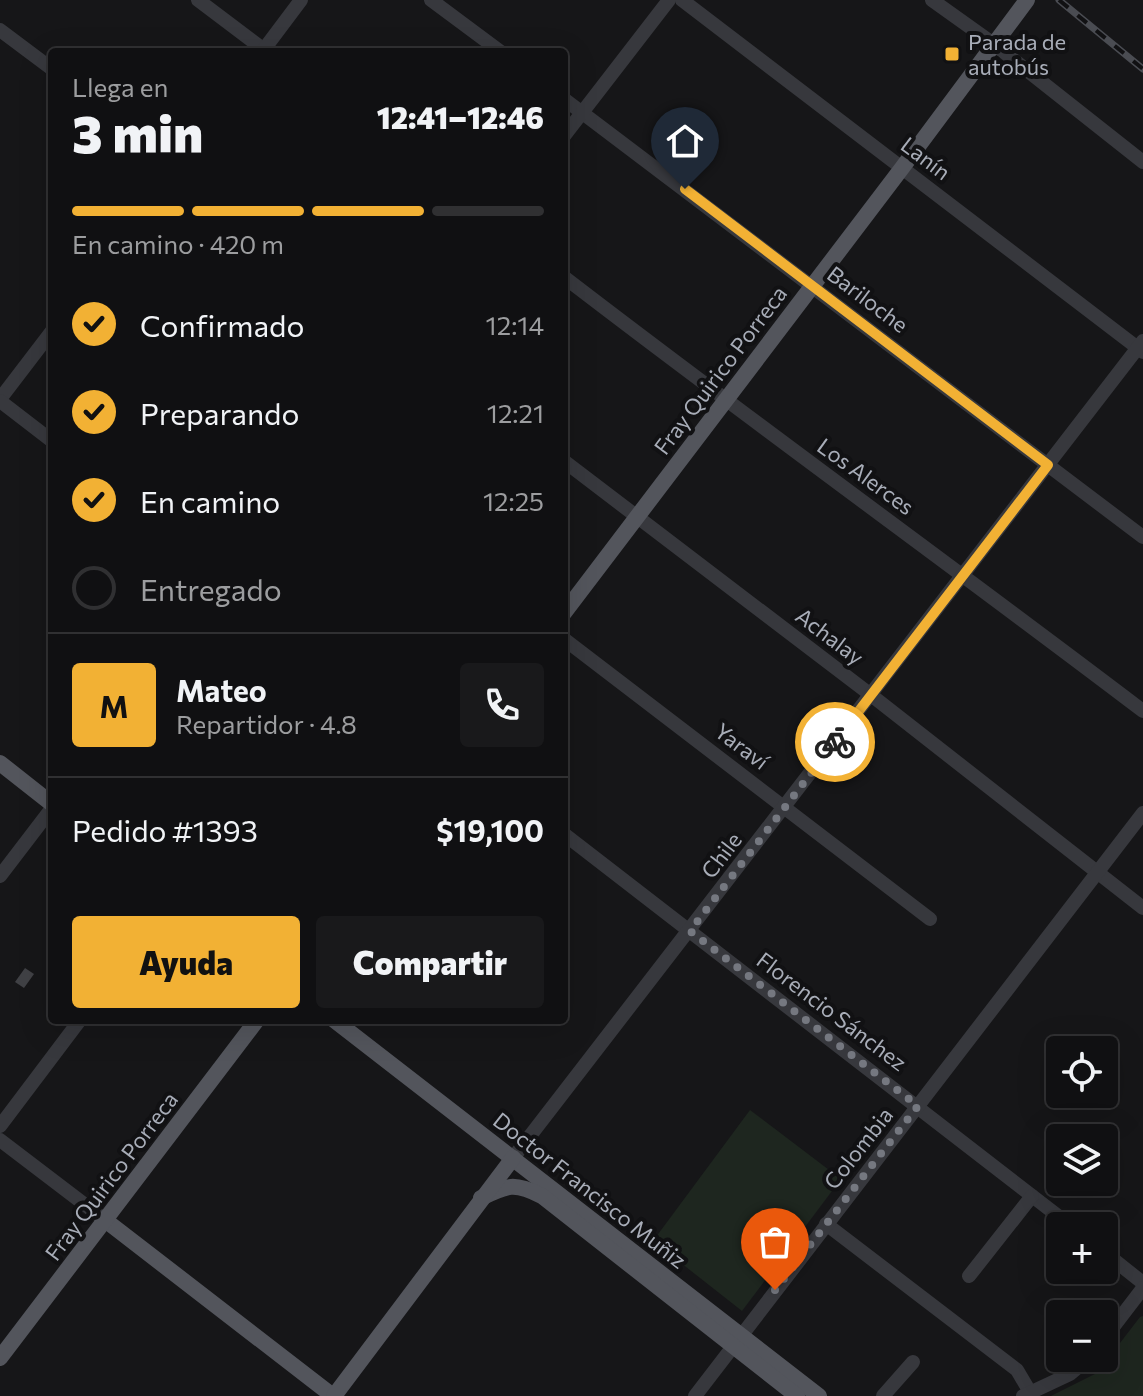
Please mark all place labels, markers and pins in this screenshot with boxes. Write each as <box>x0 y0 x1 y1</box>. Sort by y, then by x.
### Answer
place label: Parada de autobús <box>968 28 1066 80</box>
marker: Parada de autobús <box>943 45 961 63</box>
pin <box>651 107 719 189</box>
pin <box>741 1208 809 1290</box>

